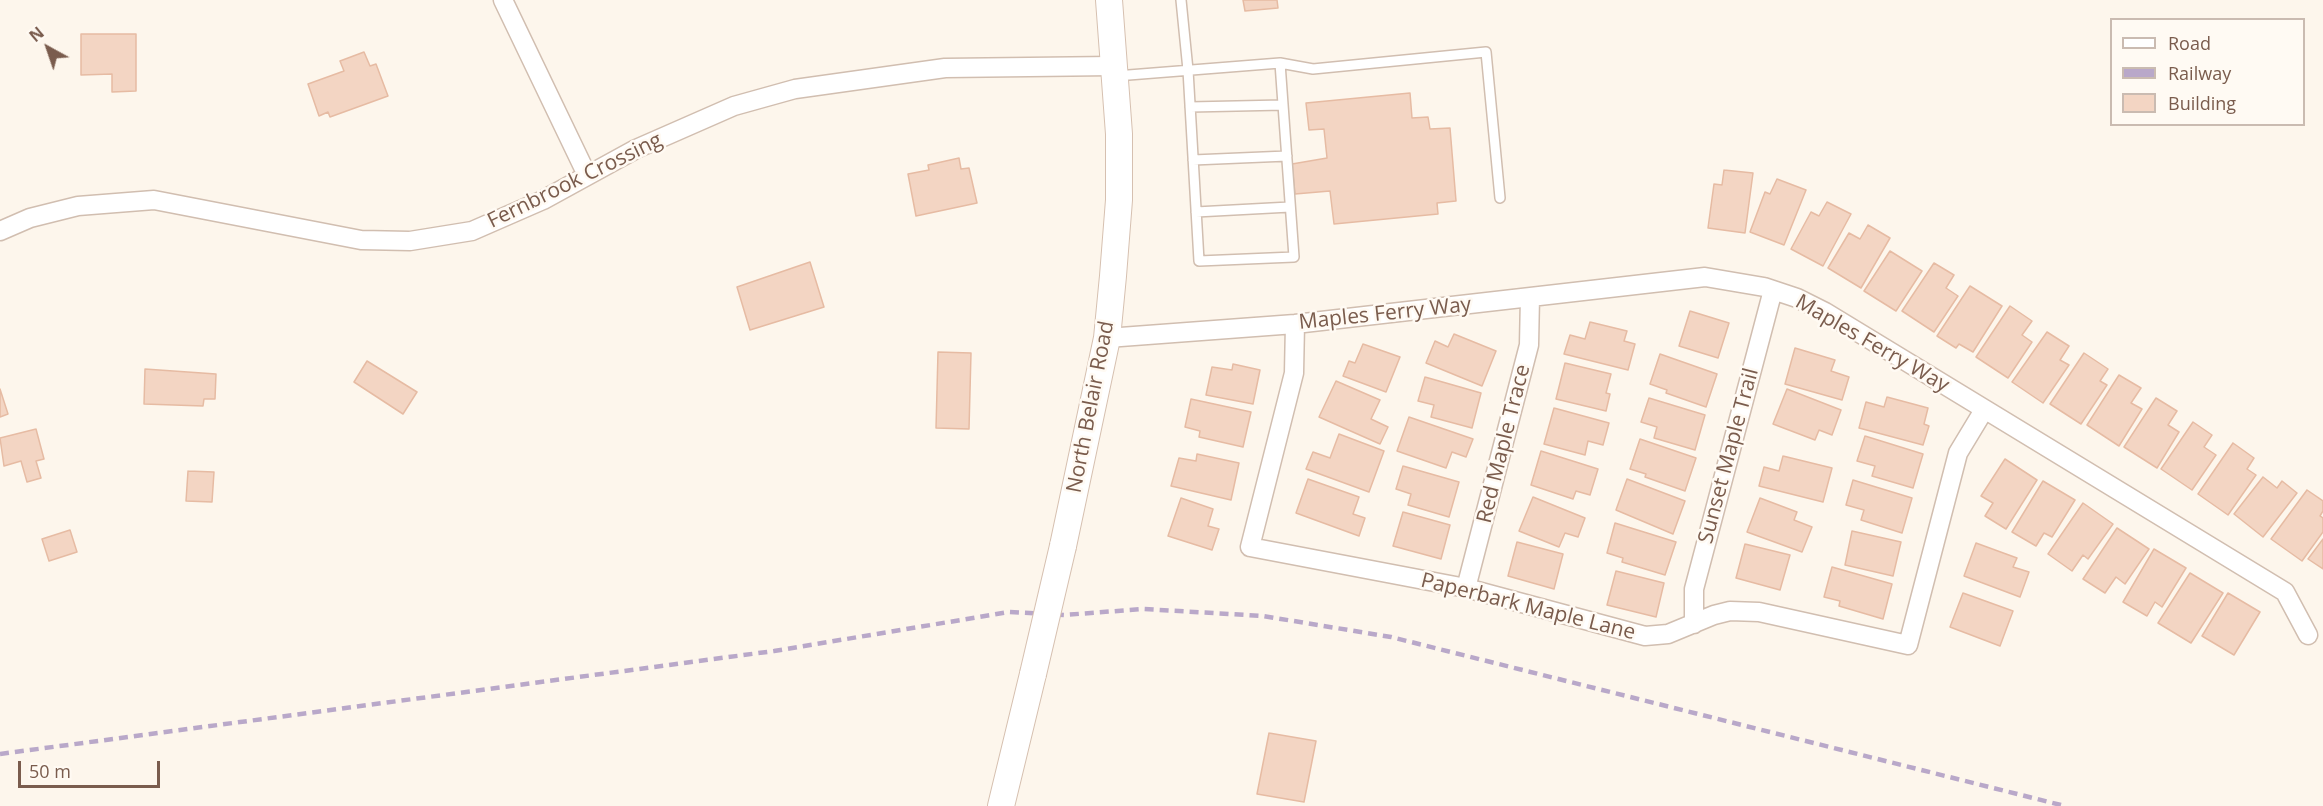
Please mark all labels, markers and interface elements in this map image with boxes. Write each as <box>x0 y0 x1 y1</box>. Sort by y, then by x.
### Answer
north arrow <box>18 18 78 78</box>
legend <box>2110 18 2305 126</box>
text: N <box>24 22 48 47</box>
text: Road <box>2168 31 2211 55</box>
text: Railway <box>2168 61 2231 85</box>
text: Building <box>2168 91 2236 115</box>
street label: Fernbrook Crossing <box>483 128 667 234</box>
street label: Maples Ferry Way <box>1791 290 1953 398</box>
street label: Maples Ferry Way <box>1298 292 1472 336</box>
street label: North Belair Road <box>1062 319 1120 495</box>
street label: Red Maple Trace <box>1472 362 1536 526</box>
street label: Sunset Maple Trail <box>1693 366 1765 546</box>
street label: Paperbark Maple Lane <box>1418 568 1638 646</box>
scale bar <box>21 749 164 787</box>
text: 50 m <box>29 759 71 783</box>

